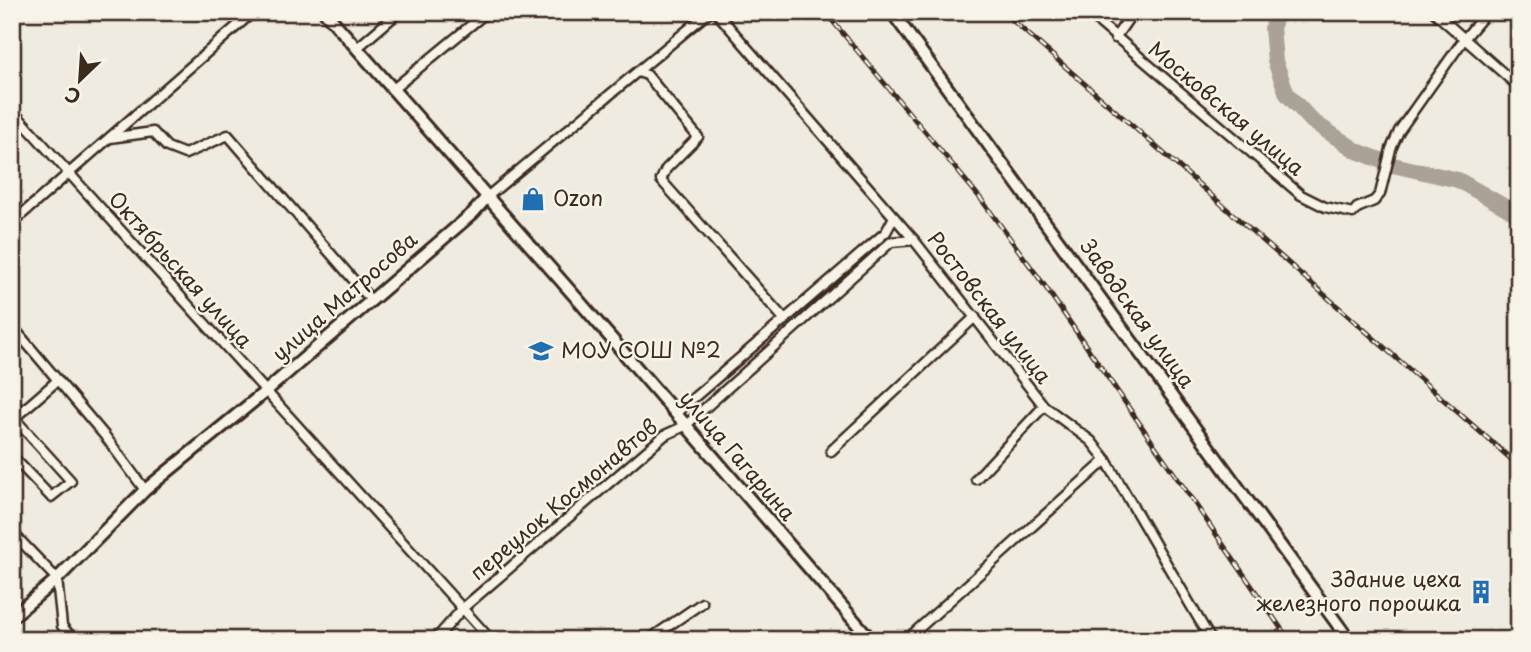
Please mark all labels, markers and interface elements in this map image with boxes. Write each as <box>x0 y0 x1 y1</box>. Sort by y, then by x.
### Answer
street label: Московская улица <box>1142 32 1313 183</box>
north arrow <box>46 46 116 116</box>
text: С <box>60 81 85 112</box>
place label: Ozon <box>553 181 603 213</box>
street label: Октябрьская улица <box>102 183 261 355</box>
shop icon: Ozon <box>519 185 547 213</box>
street label: улица Матросова <box>264 223 424 368</box>
street label: Ростовская улица <box>921 224 1061 390</box>
street label: Заводская улица <box>1073 232 1204 395</box>
place label: МОУ СОШ №2 <box>561 333 721 365</box>
school or university icon: МОУ СОШ №2 <box>527 337 555 365</box>
street label: улица Гагарина <box>673 382 805 528</box>
street label: переулок Космонавтов <box>462 410 664 587</box>
place label: Здание цеха железного порошка <box>1256 562 1462 618</box>
building icon: Здание цеха железного порошка <box>1467 578 1495 606</box>

